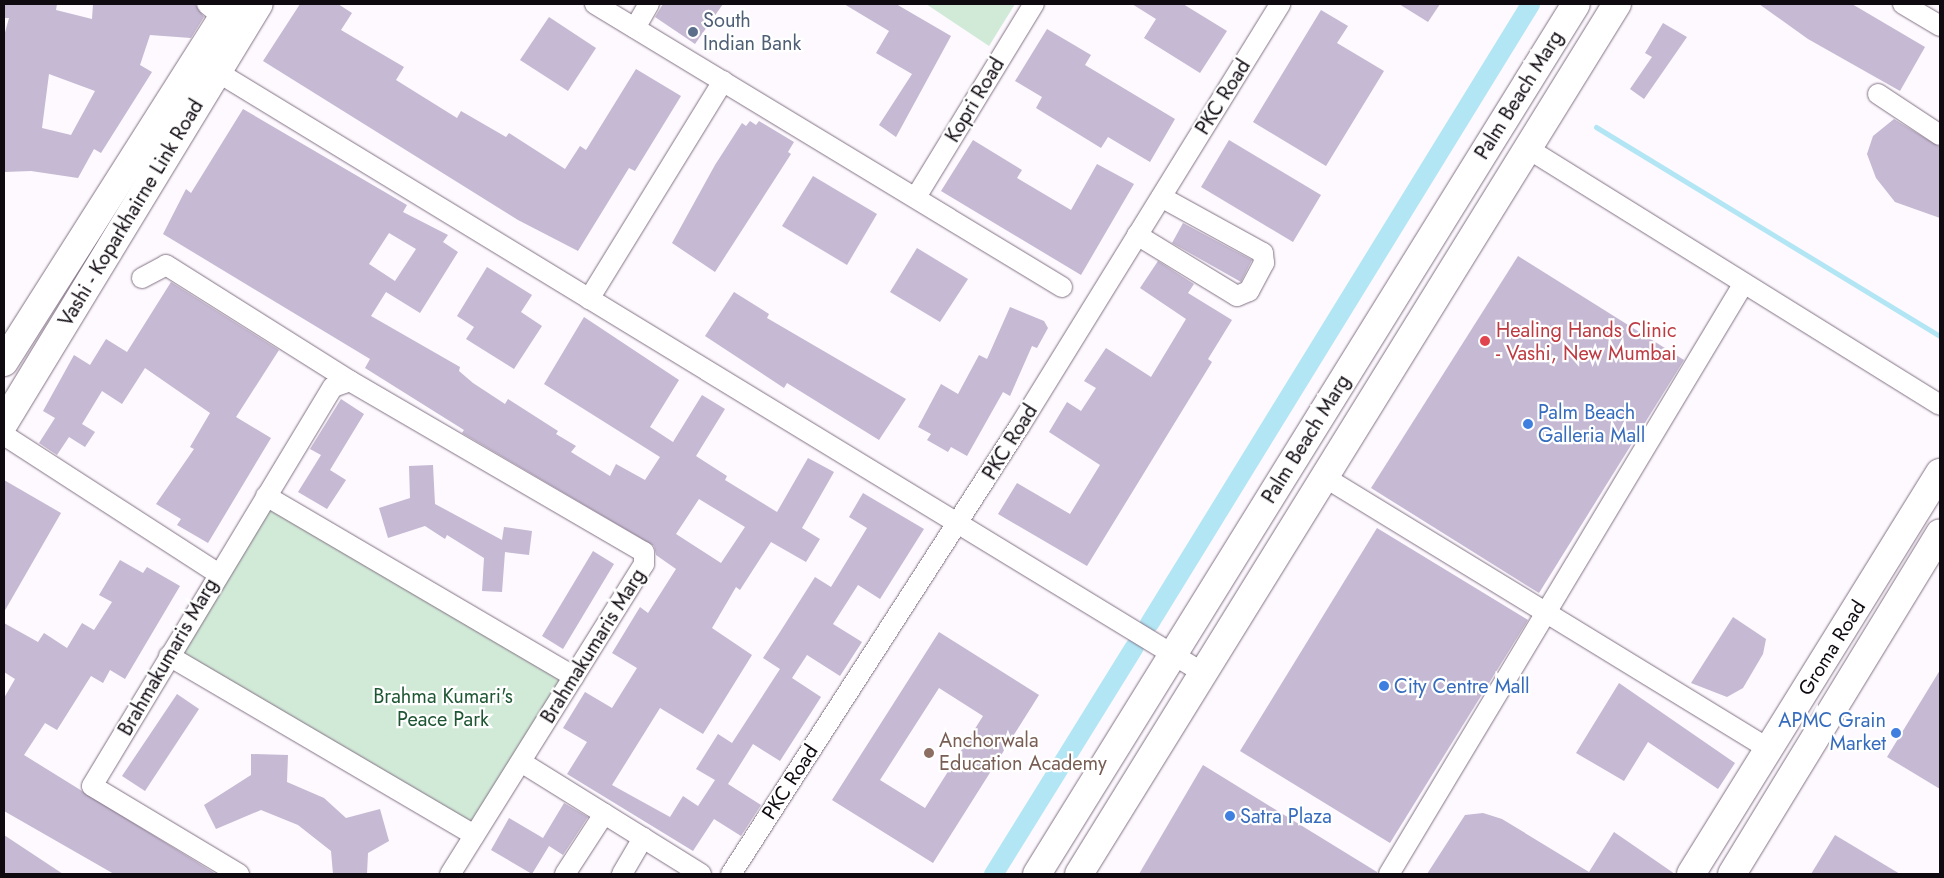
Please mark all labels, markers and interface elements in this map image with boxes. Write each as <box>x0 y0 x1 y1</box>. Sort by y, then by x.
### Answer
place label: South Indian Bank <box>703 9 801 56</box>
marker: South Indian Bank <box>687 26 699 38</box>
street label: Palm Beach Marg <box>1470 26 1568 164</box>
street label: Kopri Road <box>940 53 1010 147</box>
street label: PKC Road <box>1191 55 1255 139</box>
street label: Vashi - Koparkhairne Link Road <box>54 95 208 331</box>
place label: Healing Hands Clinic - Vashi, New Mumbai <box>1496 318 1677 365</box>
marker: Healing Hands Clinic - Vashi, New Mumbai <box>1478 334 1492 348</box>
street label: Palm Beach Marg <box>1257 370 1355 508</box>
street label: PKC Road <box>978 400 1042 484</box>
place label: Palm Beach Galleria Mall <box>1538 400 1645 447</box>
marker: Palm Beach Galleria Mall <box>1522 418 1534 430</box>
street label: Brahmakumaris Marg <box>536 564 650 728</box>
street label: Brahmakumaris Marg <box>113 574 223 740</box>
street label: Groma Road <box>1793 596 1871 700</box>
place label: City Centre Mall <box>1394 674 1530 698</box>
marker: City Centre Mall <box>1378 680 1390 692</box>
park label: Brahma Kumari's Peace Park <box>373 685 513 732</box>
place label: APMC Grain Market <box>1778 709 1886 756</box>
marker: APMC Grain Market <box>1890 727 1902 739</box>
place label: Anchorwala Education Academy <box>939 729 1107 776</box>
street label: PKC Road <box>757 740 823 824</box>
marker: Anchorwala Education Academy <box>923 747 935 759</box>
place label: Satra Plaza <box>1240 804 1332 828</box>
marker: Satra Plaza <box>1224 810 1236 822</box>

